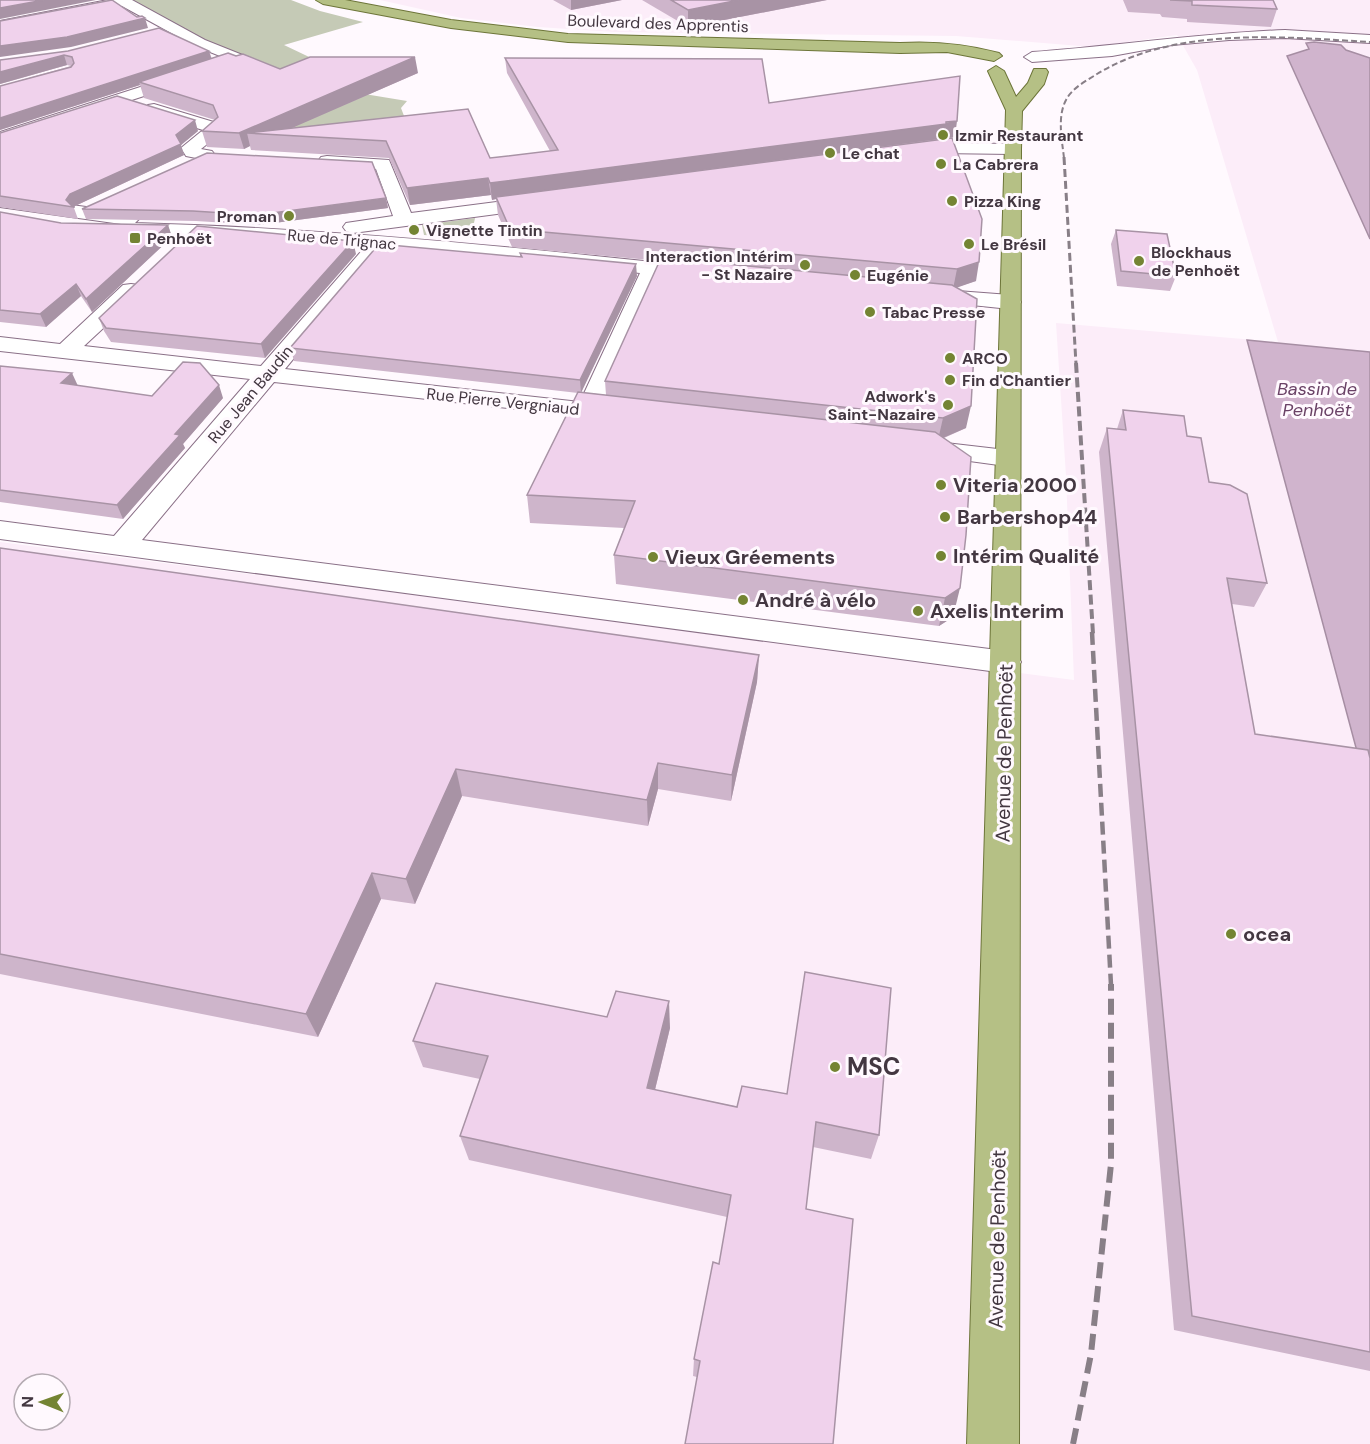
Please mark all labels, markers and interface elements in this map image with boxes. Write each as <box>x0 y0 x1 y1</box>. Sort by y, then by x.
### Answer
street label: Boulevard des Apprentis <box>567 10 749 37</box>
place label: Izmir Restaurant <box>955 125 1083 146</box>
marker: Izmir Restaurant <box>936 128 950 142</box>
place label: Le chat <box>842 143 900 164</box>
marker: Le chat <box>823 146 837 160</box>
place label: La Cabrera <box>953 154 1039 175</box>
marker: La Cabrera <box>934 157 948 171</box>
place label: Pizza King <box>964 191 1041 212</box>
marker: Pizza King <box>945 194 959 208</box>
place label: Proman <box>217 206 277 227</box>
marker: Proman <box>282 209 296 223</box>
place label: Vignette Tintin <box>426 220 543 241</box>
marker: Vignette Tintin <box>407 223 421 237</box>
street label: Rue de Trignac <box>287 224 397 255</box>
place label: Penhoët <box>147 228 212 249</box>
marker: Penhoët <box>128 231 142 245</box>
place label: Le Brésil <box>981 234 1046 255</box>
marker: Le Brésil <box>962 237 976 251</box>
place label: Blockhaus de Penhoët <box>1151 242 1240 281</box>
place label: Interaction Intérim - St Nazaire <box>646 246 793 285</box>
marker: Blockhaus de Penhoët <box>1132 254 1146 268</box>
marker: Interaction Intérim - St Nazaire <box>798 258 812 272</box>
place label: Eugénie <box>867 265 929 286</box>
marker: Eugénie <box>848 268 862 282</box>
place label: Tabac Presse <box>882 302 985 323</box>
marker: Tabac Presse <box>863 305 877 319</box>
street label: Rue Jean Baudin <box>203 341 298 448</box>
place label: ARCO <box>962 348 1008 369</box>
marker: ARCO <box>943 351 957 365</box>
place label: Fin d'Chantier <box>962 370 1071 391</box>
marker: Fin d'Chantier <box>943 373 957 387</box>
water label: Bassin de Penhoët <box>1277 377 1357 422</box>
street label: Rue Pierre Vergniaud <box>426 383 580 420</box>
place label: Adwork's Saint-Nazaire <box>828 386 936 425</box>
marker: Adwork's Saint-Nazaire <box>941 398 955 412</box>
place label: Viteria 2000 <box>953 472 1077 498</box>
marker: Viteria 2000 <box>934 478 948 492</box>
place label: Barbershop44 <box>957 504 1097 530</box>
marker: Barbershop44 <box>938 510 952 524</box>
place label: Intérim Qualité <box>953 543 1099 569</box>
place label: Vieux Gréements <box>665 544 835 570</box>
marker: Intérim Qualité <box>934 549 948 563</box>
marker: Vieux Gréements <box>646 550 660 564</box>
place label: André à vélo <box>755 587 876 613</box>
marker: André à vélo <box>736 593 750 607</box>
place label: Axelis Interim <box>930 598 1064 624</box>
marker: Axelis Interim <box>911 604 925 618</box>
street label: Avenue de Penhoët <box>989 663 1019 843</box>
place label: ocea <box>1243 921 1291 947</box>
marker: ocea <box>1224 927 1238 941</box>
place label: MSC <box>847 1051 900 1082</box>
marker: MSC <box>828 1060 842 1074</box>
street label: Avenue de Penhoët <box>982 1149 1012 1329</box>
north arrow <box>12 1372 72 1432</box>
text: N <box>17 1396 38 1408</box>

